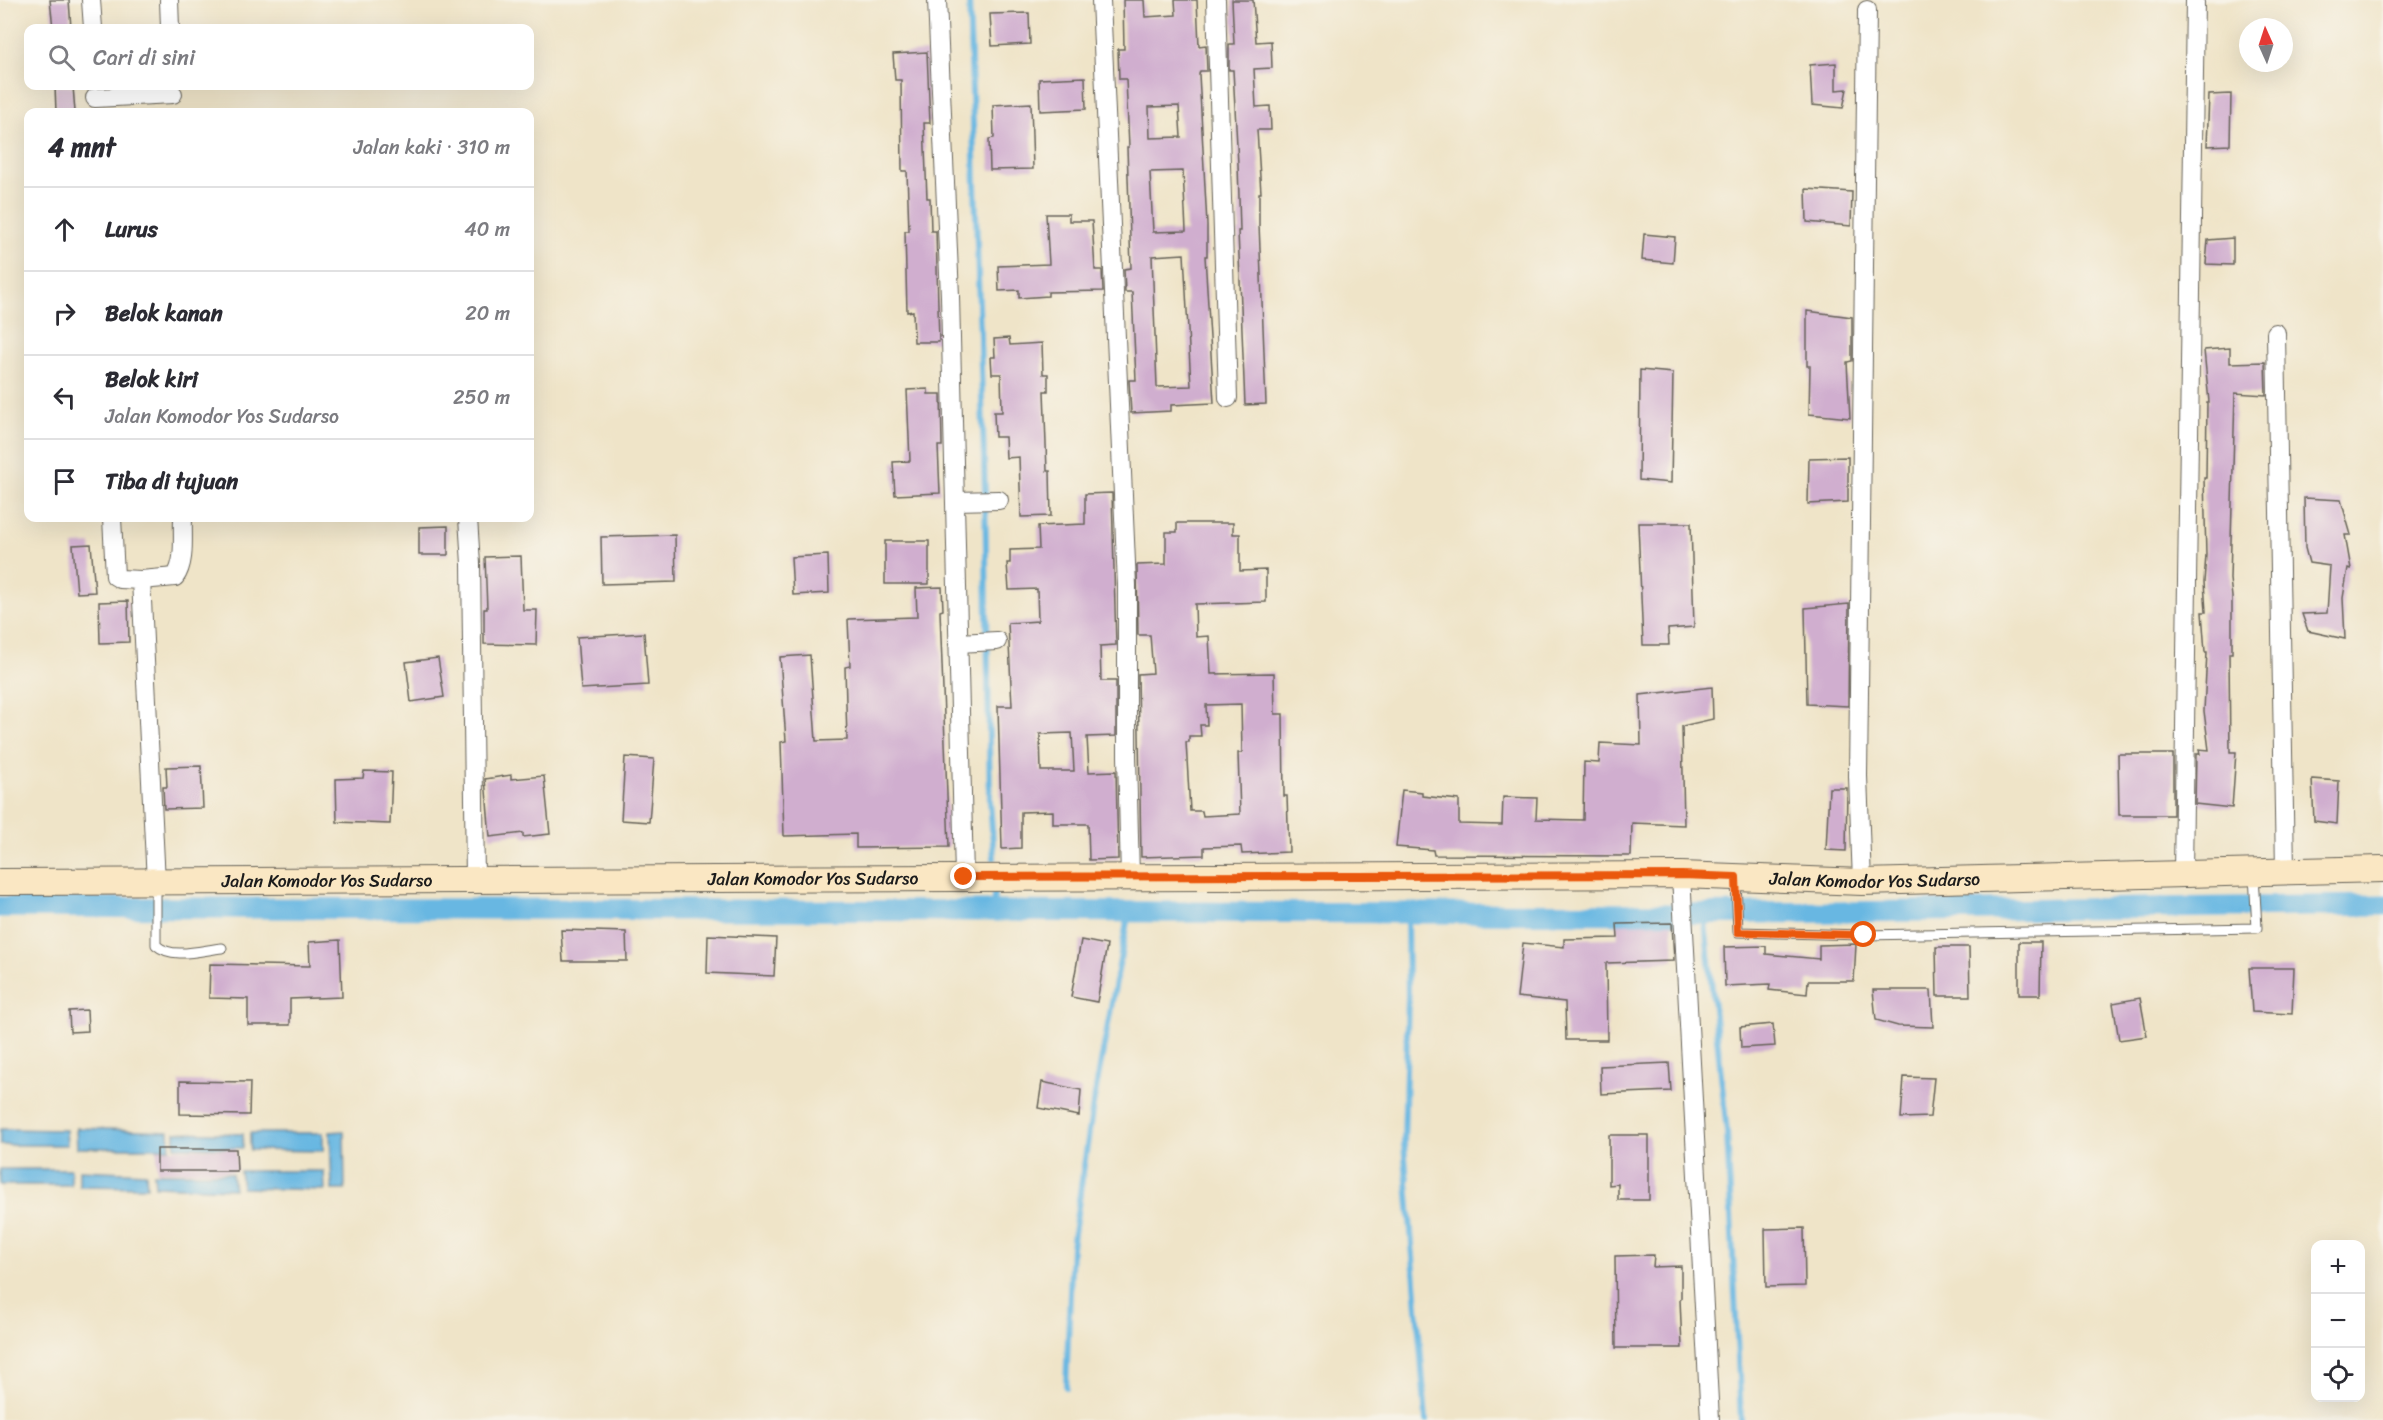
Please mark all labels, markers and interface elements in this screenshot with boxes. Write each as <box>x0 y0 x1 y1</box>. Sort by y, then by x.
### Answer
north arrow <box>2239 18 2293 72</box>
search box <box>24 24 534 90</box>
text: Cari di sini <box>93 38 195 77</box>
icon: search <box>45 41 78 74</box>
text: 4 mnt <box>48 124 115 170</box>
text: Jalan kaki · 310 m <box>354 130 510 165</box>
text: Lurus <box>105 210 158 249</box>
text: 40 m <box>464 212 510 247</box>
icon: ahead <box>48 213 81 246</box>
text: Belok kanan <box>105 294 223 333</box>
text: 20 m <box>465 296 510 331</box>
icon: right <box>48 297 81 330</box>
text: Belok kiri <box>105 360 198 399</box>
text: 250 m <box>453 380 510 415</box>
icon: left <box>48 381 81 414</box>
text: Jalan Komodor Yos Sudarso <box>105 399 339 434</box>
text: Tiba di tujuan <box>105 462 238 501</box>
icon: arrive <box>48 465 81 498</box>
street label: Jalan Komodor Yos Sudarso <box>707 862 918 895</box>
street label: Jalan Komodor Yos Sudarso <box>1768 862 1981 898</box>
route end <box>950 863 976 889</box>
street label: Jalan Komodor Yos Sudarso <box>221 864 432 897</box>
route start <box>1850 921 1876 947</box>
map controls <box>2311 1240 2365 1402</box>
button: + <box>2311 1240 2365 1294</box>
button: − <box>2311 1294 2365 1348</box>
button: locate <box>2311 1348 2365 1402</box>

